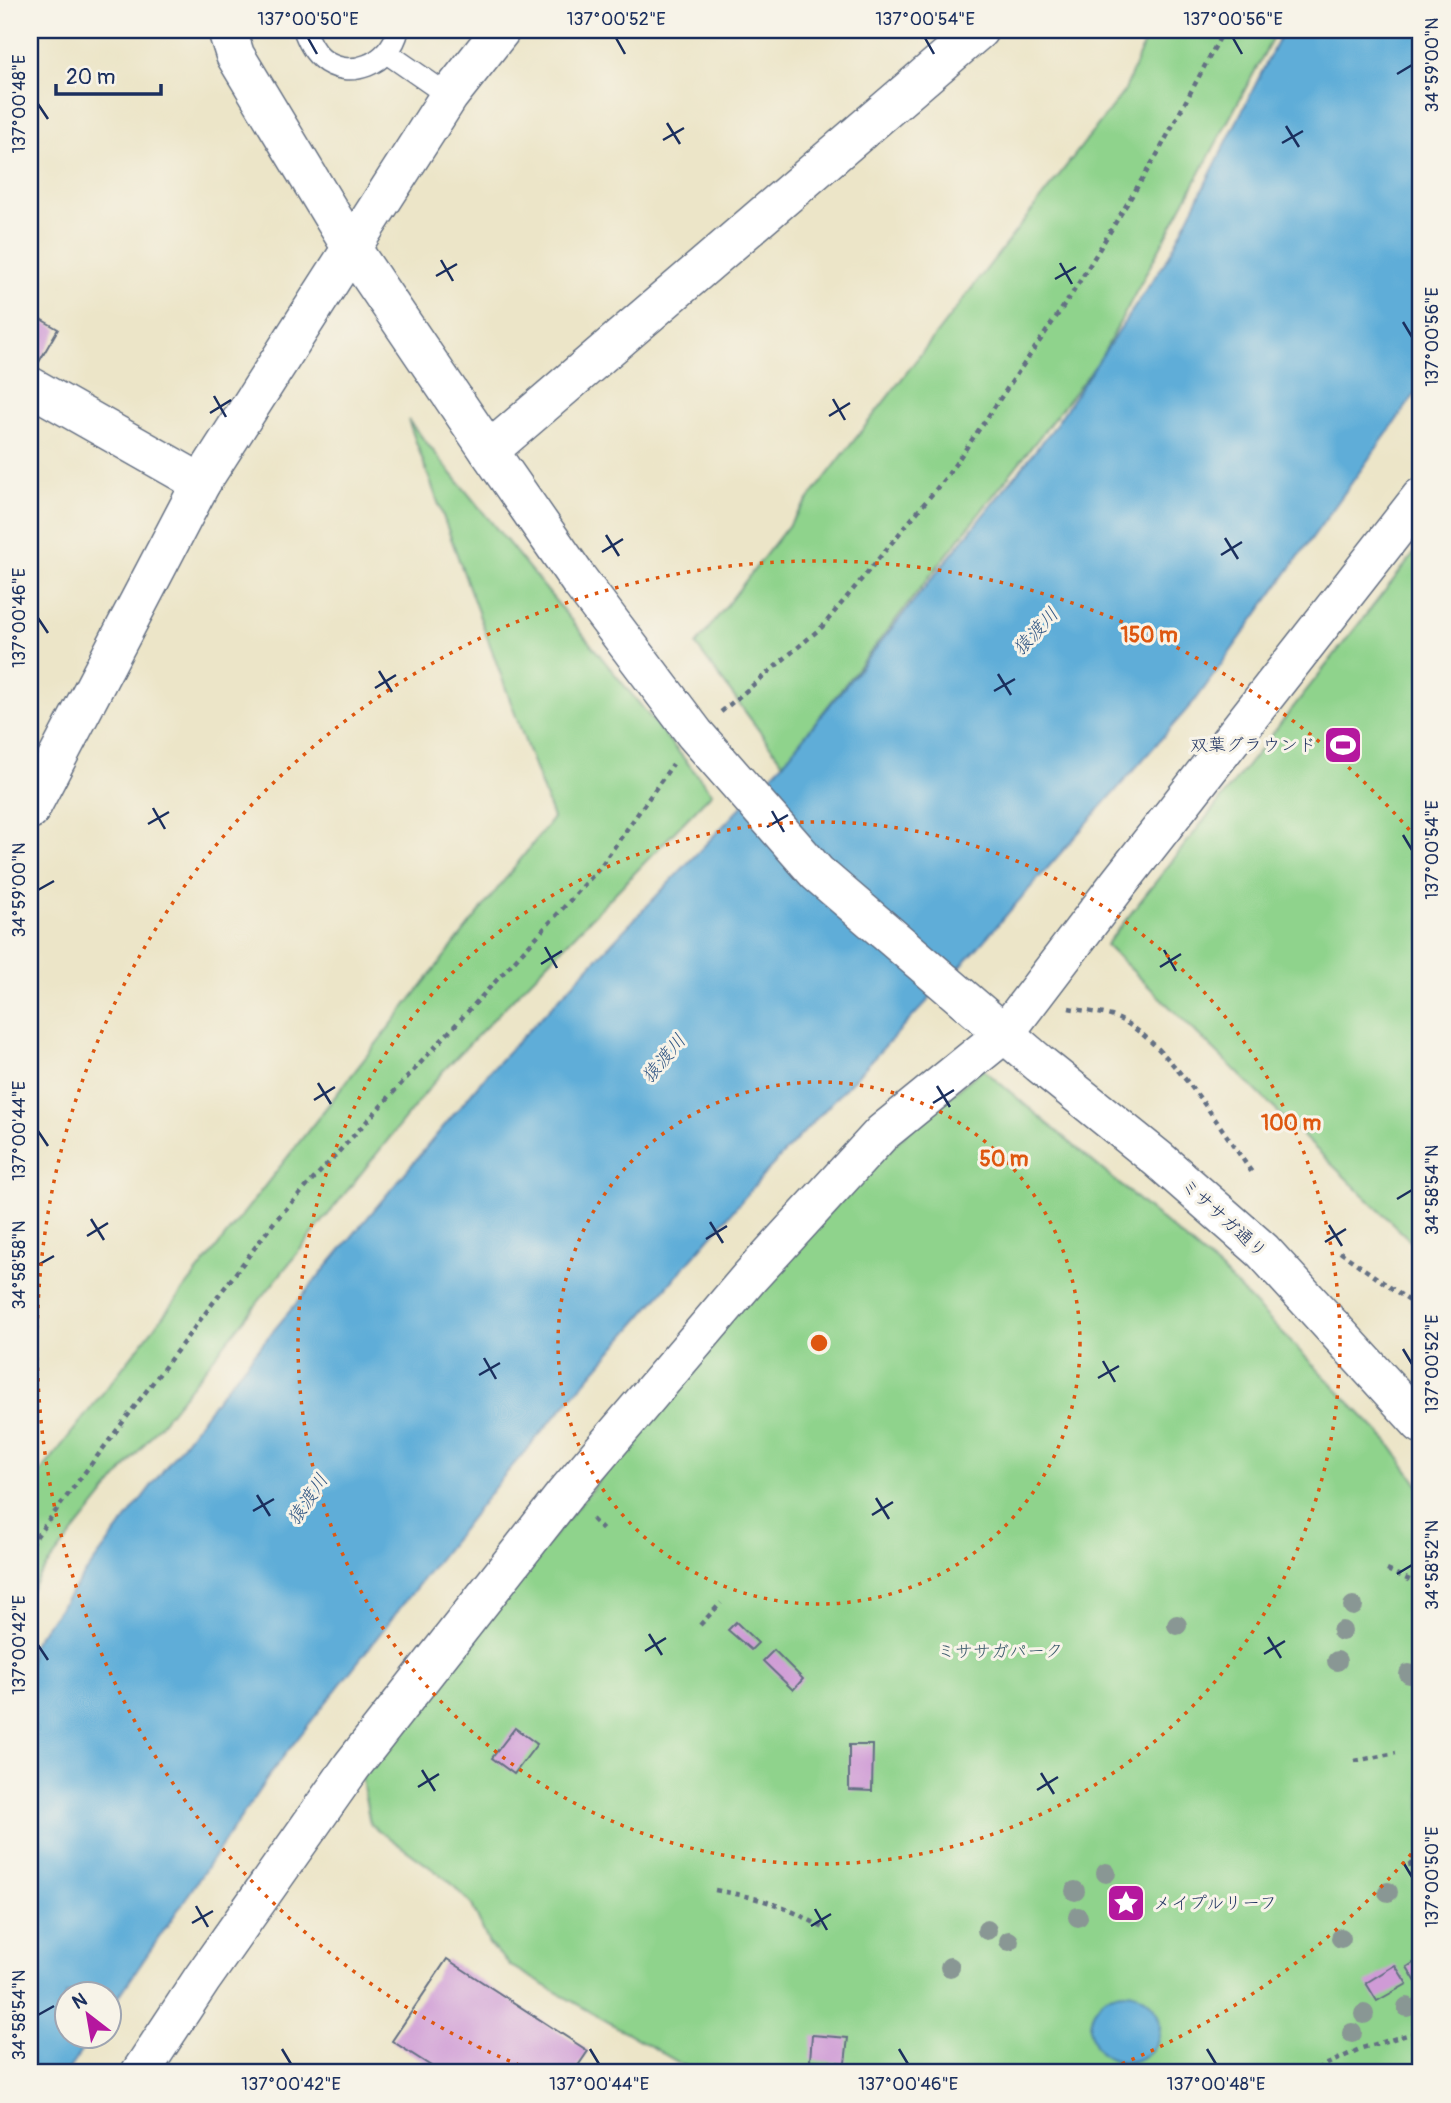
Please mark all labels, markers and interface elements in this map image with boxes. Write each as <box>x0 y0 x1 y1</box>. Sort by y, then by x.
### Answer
text: 137°00'50"E <box>257 8 359 31</box>
text: 137°00'52"E <box>566 8 666 31</box>
text: 137°00'54"E <box>875 8 975 31</box>
text: 137°00'56"E <box>1183 8 1283 31</box>
text: 34°59'00"N <box>1421 17 1444 113</box>
scale bar <box>56 52 161 96</box>
text: 137°00'48"E <box>8 55 31 153</box>
text: 20 m <box>66 64 115 91</box>
text: 137°00'56"E <box>1421 287 1444 387</box>
text: 137°00'46"E <box>8 568 31 668</box>
water label: 猿渡川 <box>1008 603 1064 661</box>
text: 150 m <box>1120 622 1178 649</box>
sports icon: 双葉グラウンド <box>1322 724 1364 766</box>
place label: 双葉グラウンド <box>1190 734 1316 757</box>
text: 137°00'54"E <box>1421 800 1444 900</box>
text: 34°59'00"N <box>8 842 31 938</box>
water label: 猿渡川 <box>636 1029 691 1088</box>
text: 137°00'44"E <box>8 1081 31 1181</box>
text: 100 m <box>1261 1110 1321 1137</box>
text: 34°58'54"N <box>1421 1145 1444 1235</box>
text: 50 m <box>980 1146 1029 1173</box>
street label: ミササガ通り <box>1176 1174 1271 1263</box>
text: 34°58'58"N <box>8 1220 31 1310</box>
text: 137°00'52"E <box>1421 1314 1444 1414</box>
centre of rings <box>807 1331 831 1355</box>
water label: 猿渡川 <box>282 1469 334 1530</box>
text: 34°58'52"N <box>1421 1520 1444 1610</box>
text: 137°00'42"E <box>8 1595 31 1695</box>
park label: ミササガパーク <box>937 1640 1063 1663</box>
text: 137°00'50"E <box>1421 1826 1444 1928</box>
place icon: メイプルリーフ <box>1105 1882 1147 1924</box>
place label: メイプルリーフ <box>1153 1892 1277 1915</box>
text: 34°58'54"N <box>8 1970 31 2060</box>
north arrow <box>52 1980 122 2050</box>
text: N <box>68 1988 92 2015</box>
text: 137°00'42"E <box>241 2073 341 2096</box>
text: 137°00'44"E <box>549 2073 649 2096</box>
text: 137°00'46"E <box>858 2073 958 2096</box>
text: 137°00'48"E <box>1167 2073 1265 2096</box>

